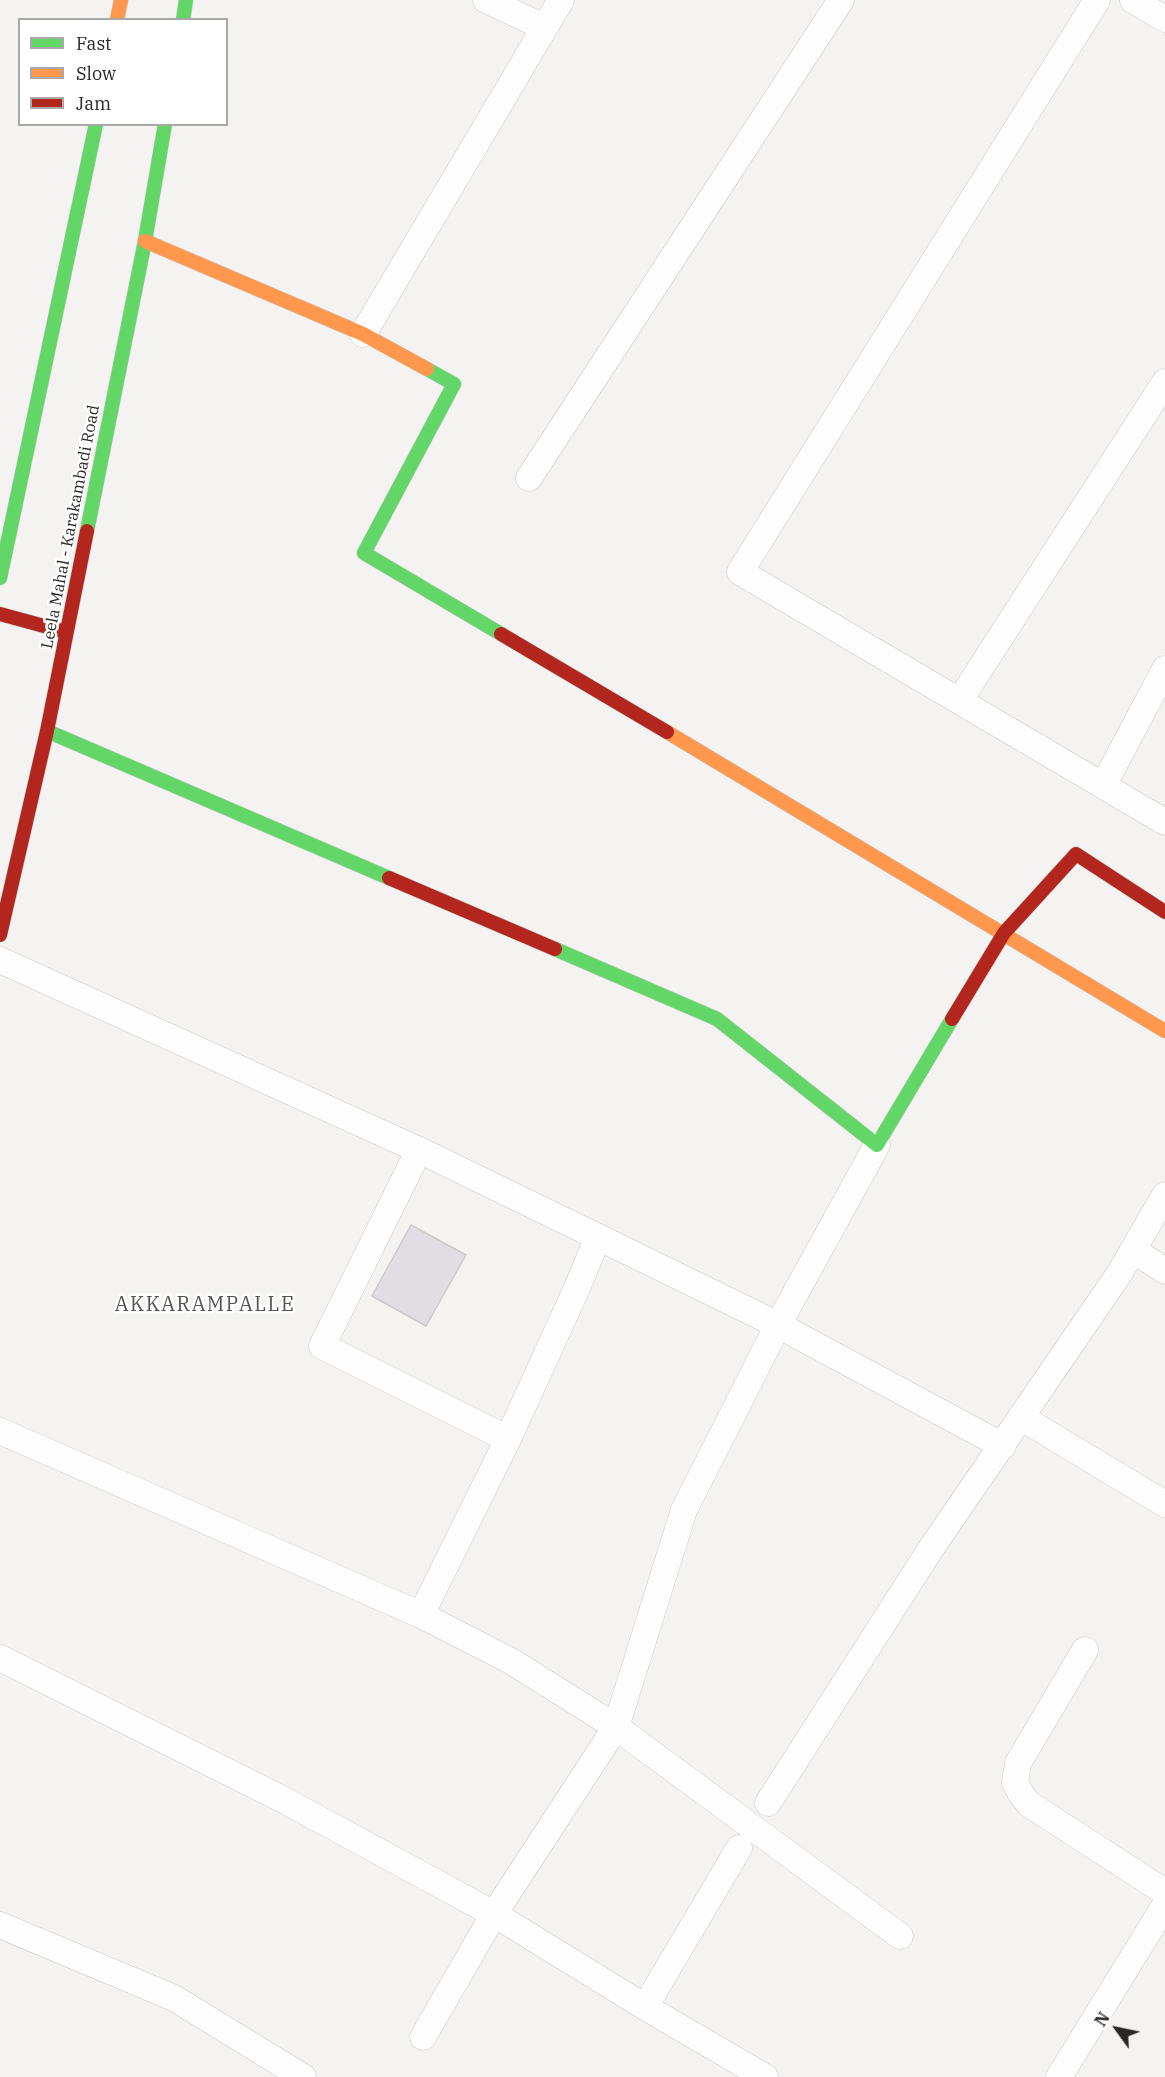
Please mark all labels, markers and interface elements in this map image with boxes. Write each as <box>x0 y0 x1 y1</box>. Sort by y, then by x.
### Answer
legend <box>18 18 228 126</box>
text: Fast <box>76 32 111 55</box>
text: Slow <box>76 62 116 85</box>
text: Jam <box>76 92 111 115</box>
street label: Leela Mahal - Karakambadi Road <box>38 404 104 650</box>
district label: AKKARAMPALLE <box>115 1293 295 1317</box>
north arrow <box>1087 1999 1147 2059</box>
text: N <box>1090 2008 1114 2030</box>

